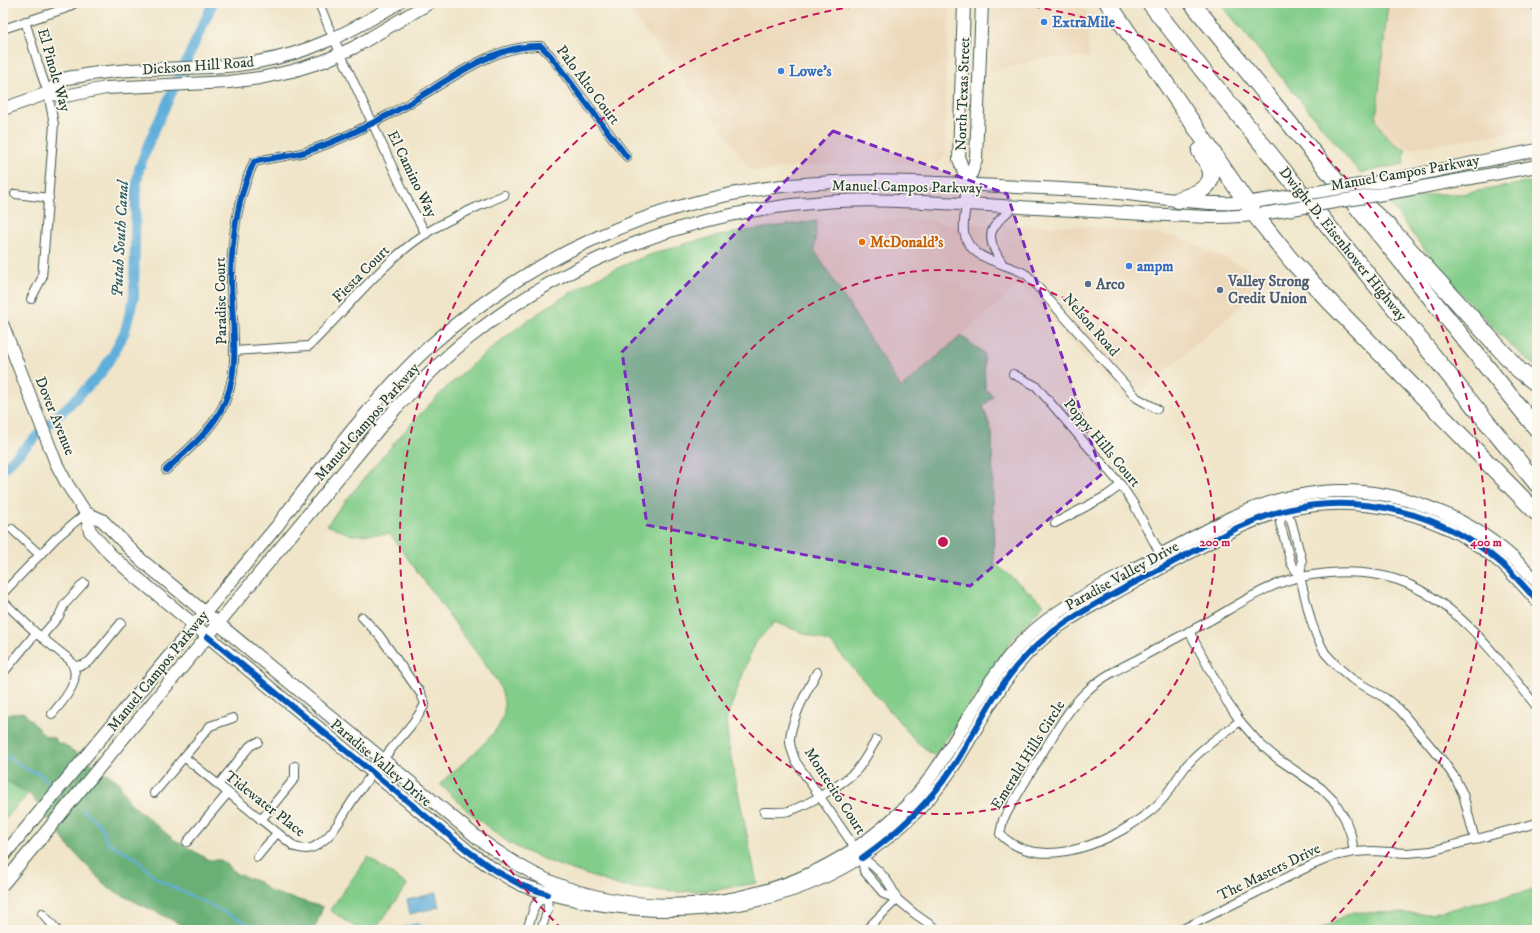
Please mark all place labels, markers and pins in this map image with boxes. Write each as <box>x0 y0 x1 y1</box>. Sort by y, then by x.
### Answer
place label: ExtraMile <box>1052 13 1116 32</box>
marker: ExtraMile <box>1039 17 1049 27</box>
place label: Lowe's <box>789 62 832 81</box>
marker: Lowe's <box>776 66 786 76</box>
place label: McDonald's <box>870 233 943 252</box>
marker: McDonald's <box>857 237 867 247</box>
place label: ampm <box>1137 257 1174 276</box>
marker: ampm <box>1124 261 1134 271</box>
place label: Valley Strong Credit Union <box>1227 272 1310 308</box>
place label: Arco <box>1095 275 1126 294</box>
marker: Arco <box>1083 279 1093 289</box>
marker: Valley Strong Credit Union <box>1215 285 1225 295</box>
centre of rings <box>936 535 950 549</box>

